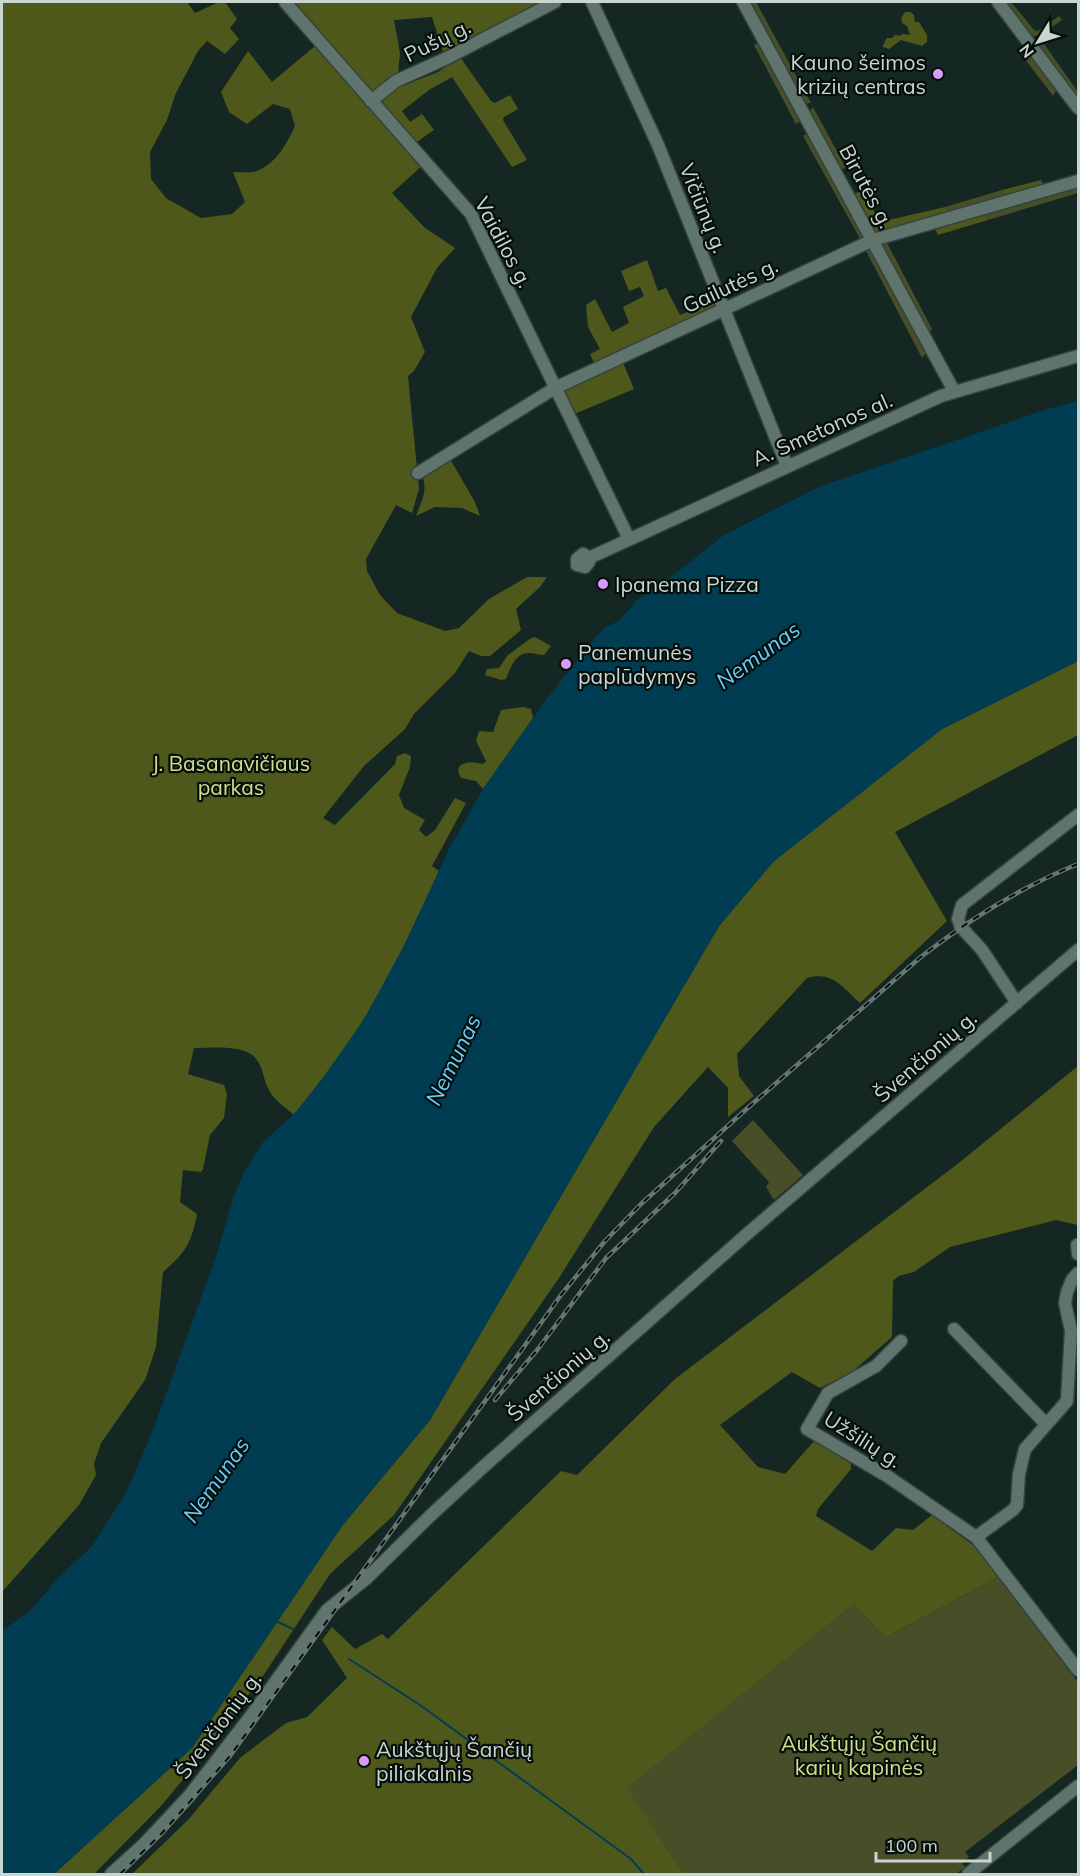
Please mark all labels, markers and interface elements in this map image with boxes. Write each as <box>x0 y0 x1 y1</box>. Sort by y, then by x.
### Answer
north arrow <box>1008 12 1068 72</box>
street label: Pušų g. <box>399 13 475 67</box>
text: N <box>1015 40 1038 62</box>
place label: Kauno šeimos krizių centras <box>791 49 926 99</box>
marker: Kauno šeimos krizių centras <box>931 67 945 81</box>
street label: Birutės g. <box>834 140 900 232</box>
street label: Vičiūnų g. <box>674 159 734 257</box>
street label: Vaidilos g. <box>469 192 539 292</box>
street label: Gailutės g. <box>678 252 782 318</box>
street label: A. Smetonos al. <box>748 386 896 472</box>
place label: Ipanema Pizza <box>615 571 759 597</box>
marker: Ipanema Pizza <box>596 577 610 591</box>
water label: Nemunas <box>710 615 806 695</box>
place label: Panemunės paplūdymys <box>578 639 696 689</box>
marker: Panemunės paplūdymys <box>559 657 573 671</box>
park label: J. Basanavičiaus parkas <box>152 750 310 800</box>
street label: Švenčionių g. <box>868 1004 982 1108</box>
water label: Nemunas <box>419 1010 487 1110</box>
street label: Švenčionių g. <box>501 1323 615 1427</box>
street label: Užšilių g. <box>819 1405 907 1473</box>
water label: Nemunas <box>177 1432 255 1528</box>
street label: Švenčionių g. <box>169 1666 267 1784</box>
park label: Aukštųjų Šančių karių kapinės <box>781 1730 937 1780</box>
place label: Aukštųjų Šančių piliakalnis <box>376 1736 532 1786</box>
marker: Aukštųjų Šančių piliakalnis <box>357 1754 371 1768</box>
scale bar <box>876 1825 990 1863</box>
text: 100 m <box>885 1834 938 1857</box>

